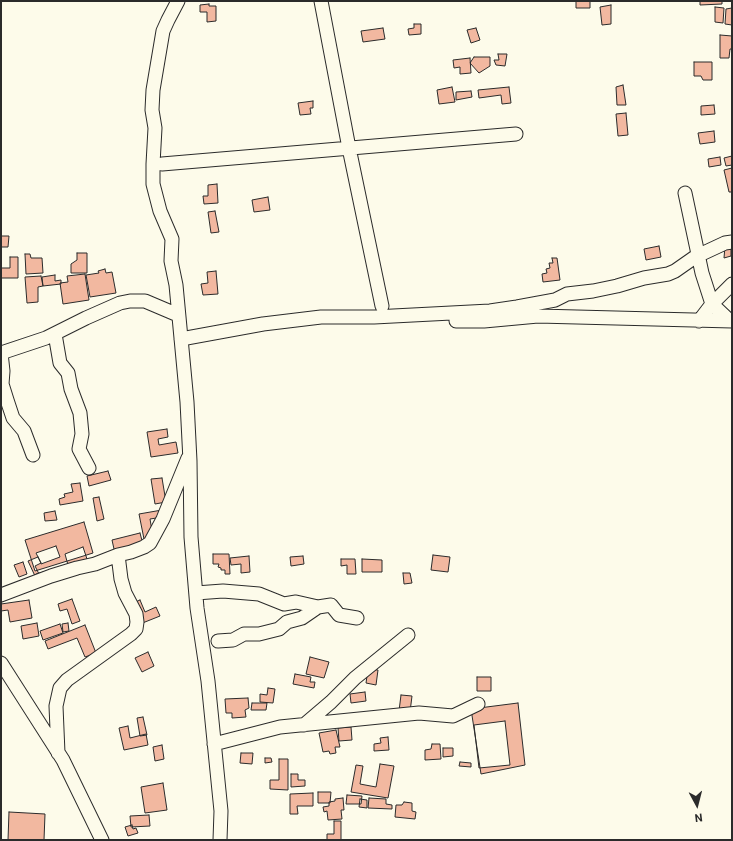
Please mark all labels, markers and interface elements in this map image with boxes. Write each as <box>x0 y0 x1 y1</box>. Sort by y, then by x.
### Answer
north arrow <box>677 785 717 825</box>
text: N <box>694 810 703 824</box>

